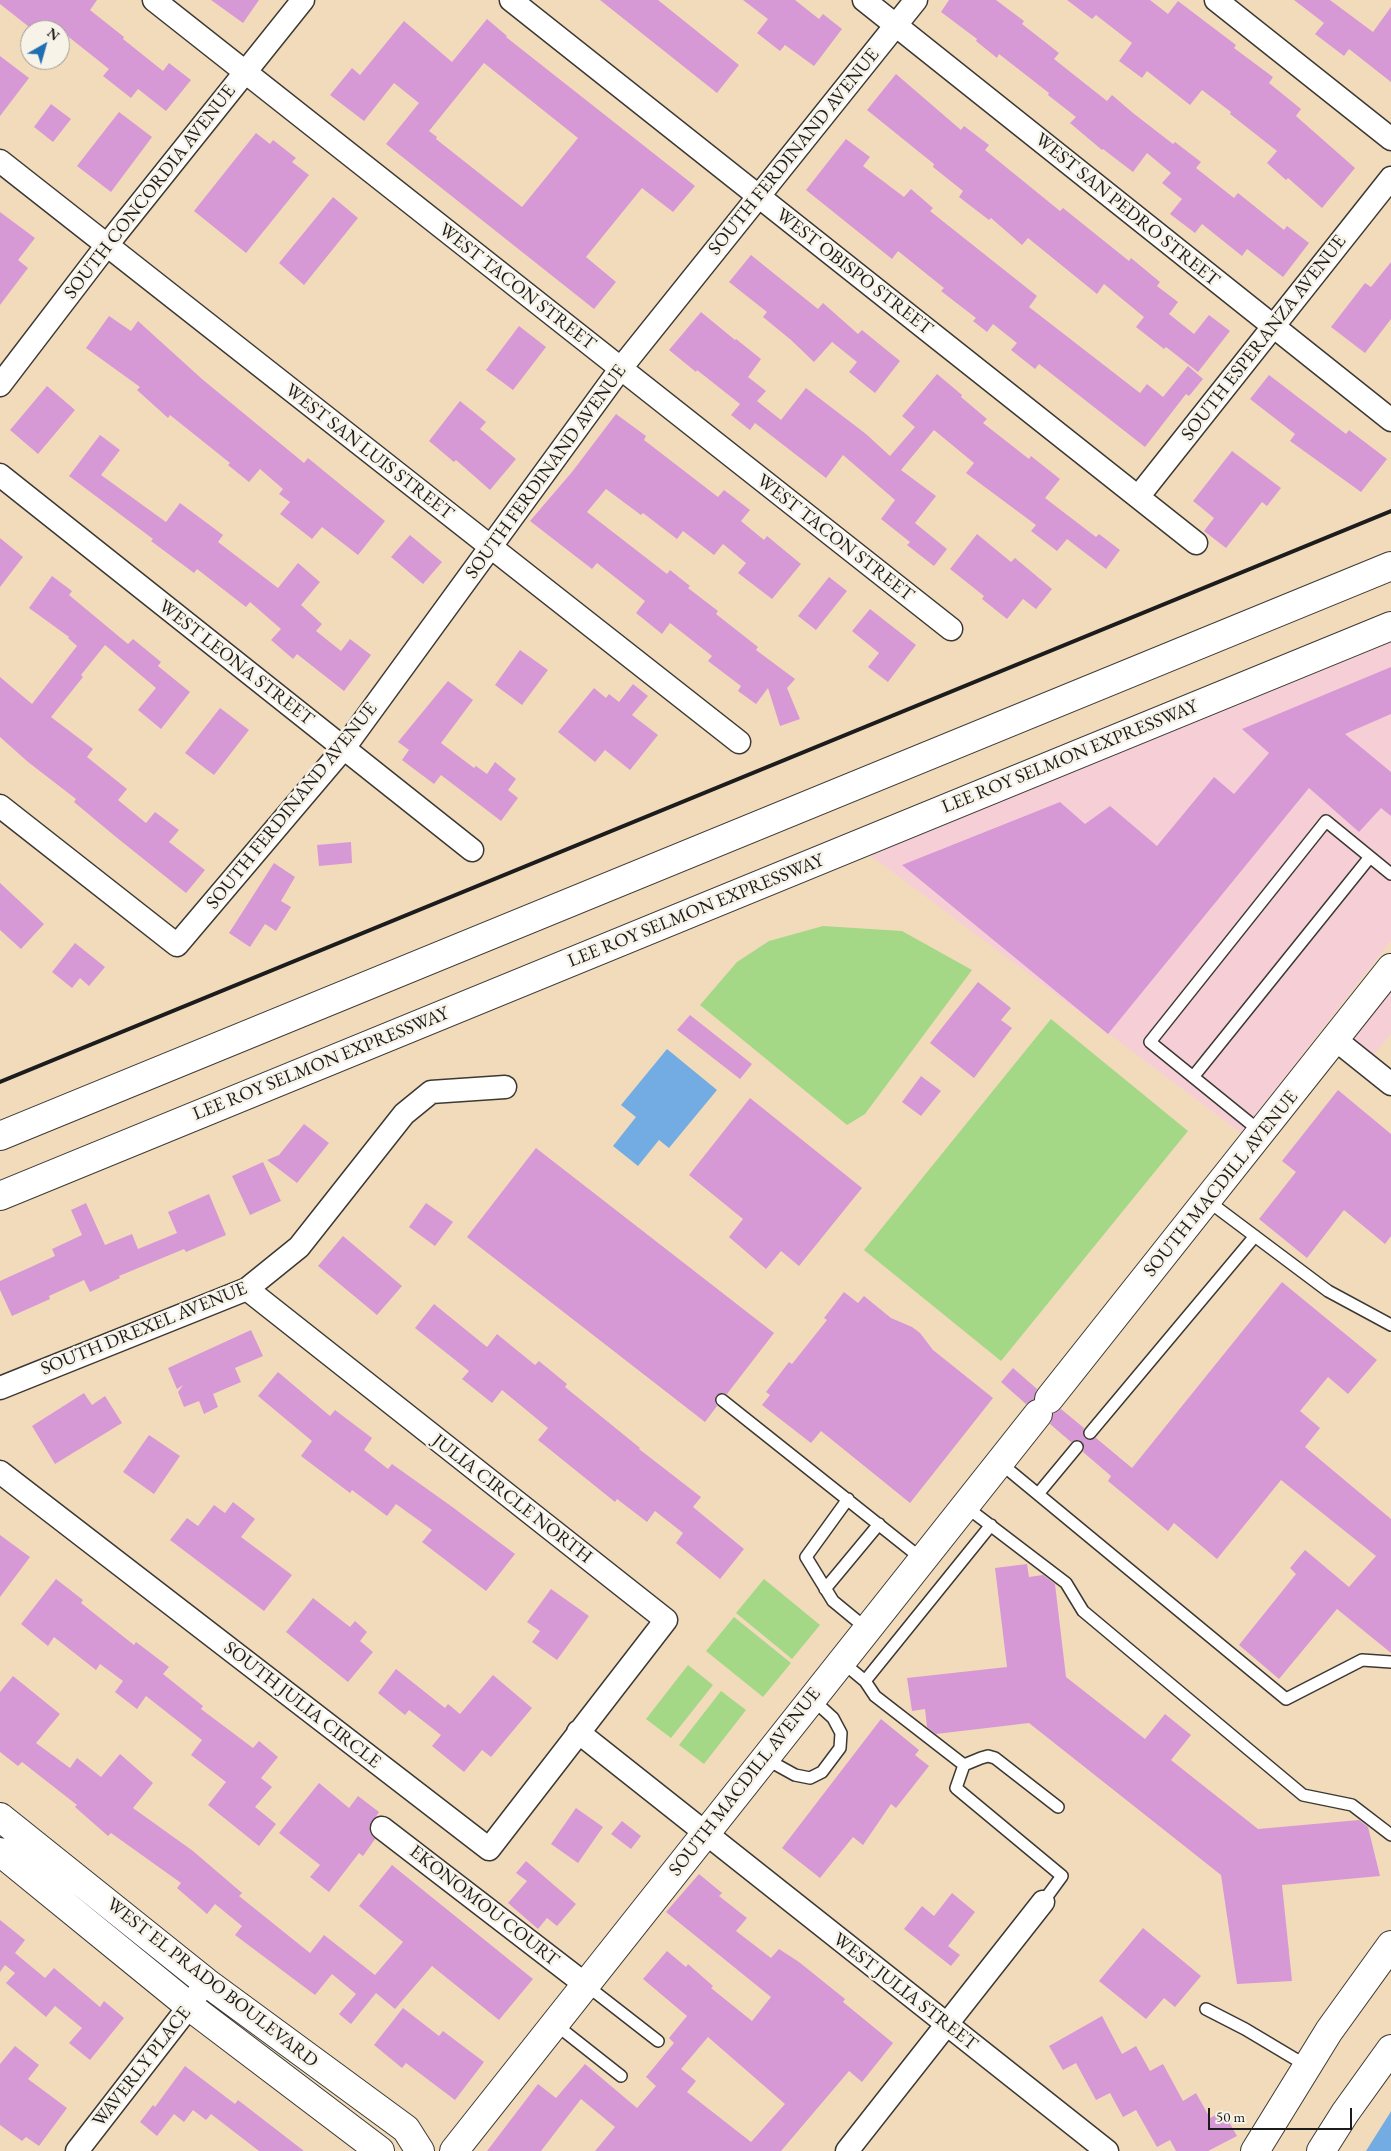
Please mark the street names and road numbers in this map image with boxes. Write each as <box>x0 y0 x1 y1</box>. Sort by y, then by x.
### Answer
street label: SOUTH FERDINAND AVENUE <box>704 44 884 260</box>
street label: SOUTH CONCORDIA AVENUE <box>59 80 241 304</box>
street label: WEST SAN PEDRO STREET <box>1030 128 1224 292</box>
street label: WEST OBISPO STREET <box>771 204 937 340</box>
street label: WEST TACON STREET <box>434 219 600 355</box>
street label: SOUTH ESPERANZA AVENUE <box>1177 231 1351 445</box>
street label: SOUTH FERDINAND AVENUE <box>461 360 631 584</box>
street label: WEST SAN LUIS STREET <box>280 379 458 525</box>
street label: WEST TACON STREET <box>752 470 918 606</box>
street label: WEST LEONA STREET <box>154 595 318 731</box>
street label: LEE ROY SELMON EXPRESSWAY <box>939 695 1201 819</box>
street label: SOUTH FERDINAND AVENUE <box>202 698 382 914</box>
street label: LEE ROY SELMON EXPRESSWAY <box>565 849 827 973</box>
street label: LEE ROY SELMON EXPRESSWAY <box>190 1002 452 1126</box>
street label: SOUTH MACDILL AVENUE <box>1139 1086 1303 1282</box>
street label: SOUTH DREXEL AVENUE <box>37 1277 251 1381</box>
street label: JULIA CIRCLE NORTH <box>427 1429 597 1569</box>
street label: SOUTH JULIA CIRCLE <box>219 1637 385 1773</box>
street label: SOUTH MACDILL AVENUE <box>664 1683 826 1881</box>
street label: EKONOMOU COURT <box>405 1841 563 1971</box>
street label: WEST EL PRADO BOULEVARD <box>102 1893 322 2073</box>
street label: WEST JULIA STREET <box>828 1928 982 2056</box>
street label: WAVERLY PLACE <box>88 2002 196 2132</box>

